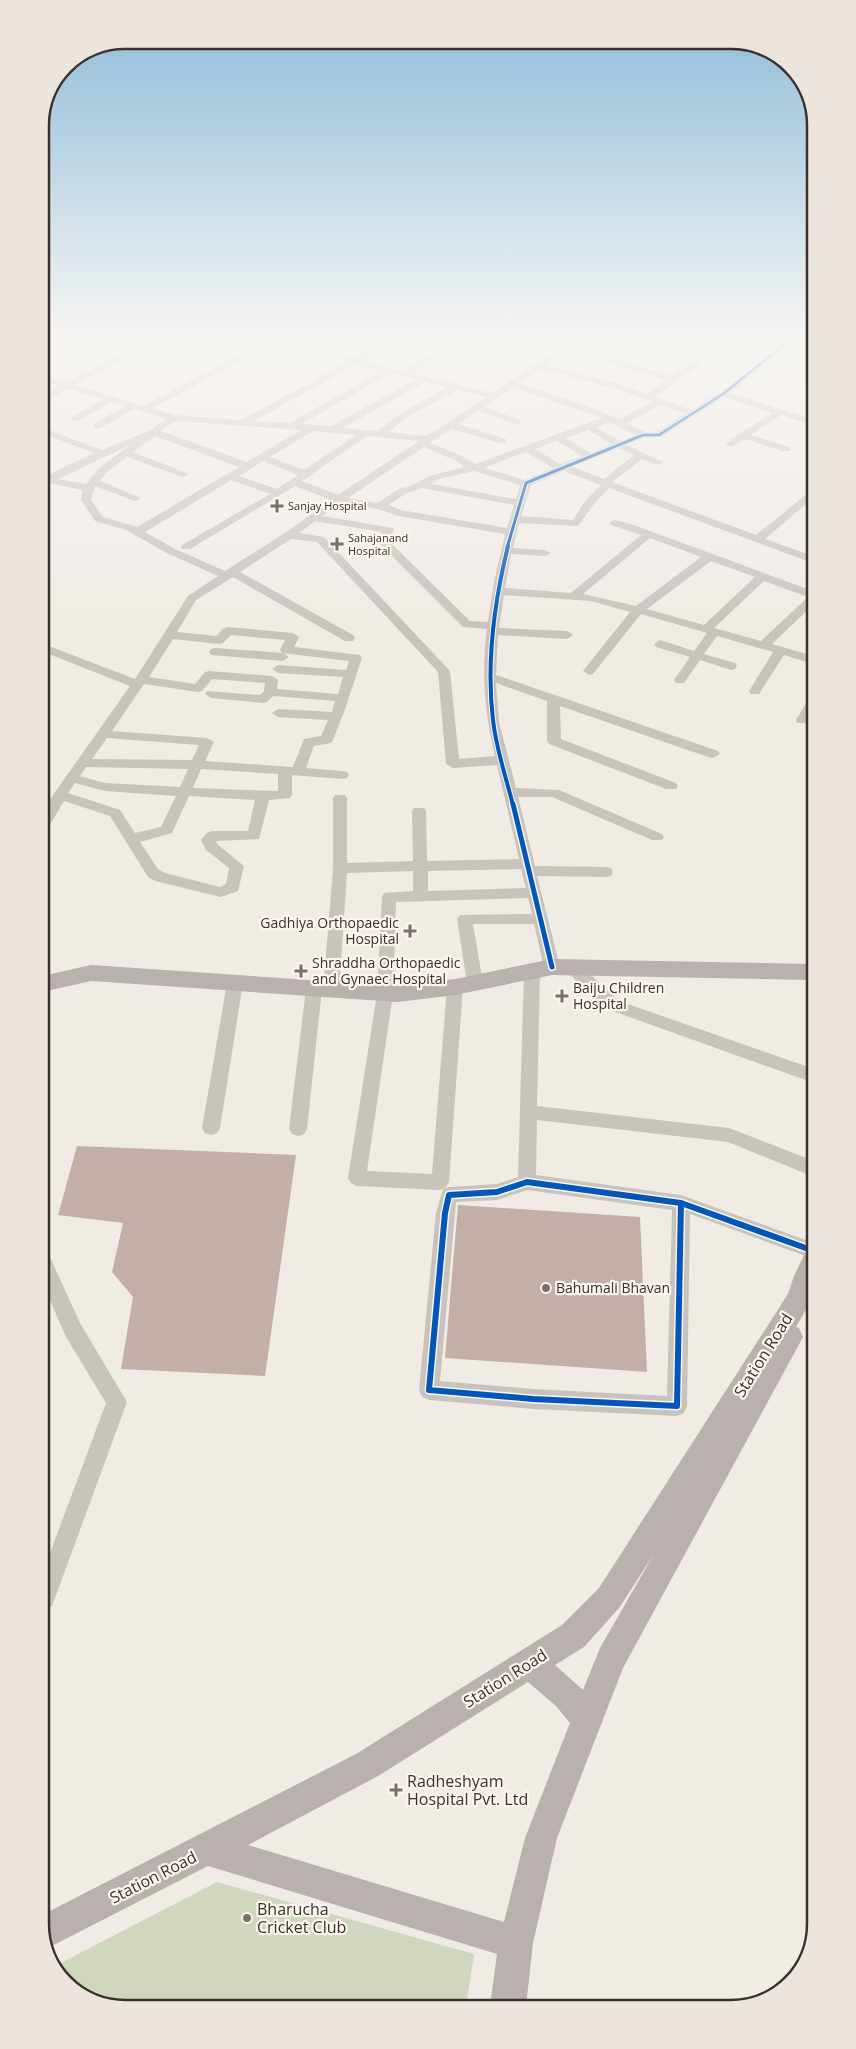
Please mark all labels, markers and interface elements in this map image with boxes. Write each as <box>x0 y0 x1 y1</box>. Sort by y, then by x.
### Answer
place label: Sanjay Hospital <box>288 498 366 513</box>
marker: Sanjay Hospital <box>270 499 284 513</box>
place label: Sahajanand Hospital <box>348 530 408 558</box>
marker: Sahajanand Hospital <box>330 537 344 551</box>
place label: Gadhiya Orthopaedic Hospital <box>260 913 399 948</box>
marker: Gadhiya Orthopaedic Hospital <box>403 924 417 938</box>
place label: Shraddha Orthopaedic and Gynaec Hospital <box>312 953 461 988</box>
marker: Shraddha Orthopaedic and Gynaec Hospital <box>294 964 308 978</box>
place label: Baiju Children Hospital <box>573 978 664 1013</box>
marker: Baiju Children Hospital <box>555 989 569 1003</box>
place label: Bahumali Bhavan <box>556 1278 670 1297</box>
marker: Bahumali Bhavan <box>540 1282 552 1294</box>
street label: Station Road <box>729 1309 797 1401</box>
street label: Station Road <box>459 1644 551 1712</box>
place label: Radheshyam Hospital Pvt. Ltd <box>407 1770 528 1810</box>
marker: Radheshyam Hospital Pvt. Ltd <box>389 1783 403 1797</box>
street label: Station Road <box>106 1846 200 1908</box>
place label: Bharucha Cricket Club <box>257 1898 346 1938</box>
marker: Bharucha Cricket Club <box>241 1912 253 1924</box>

